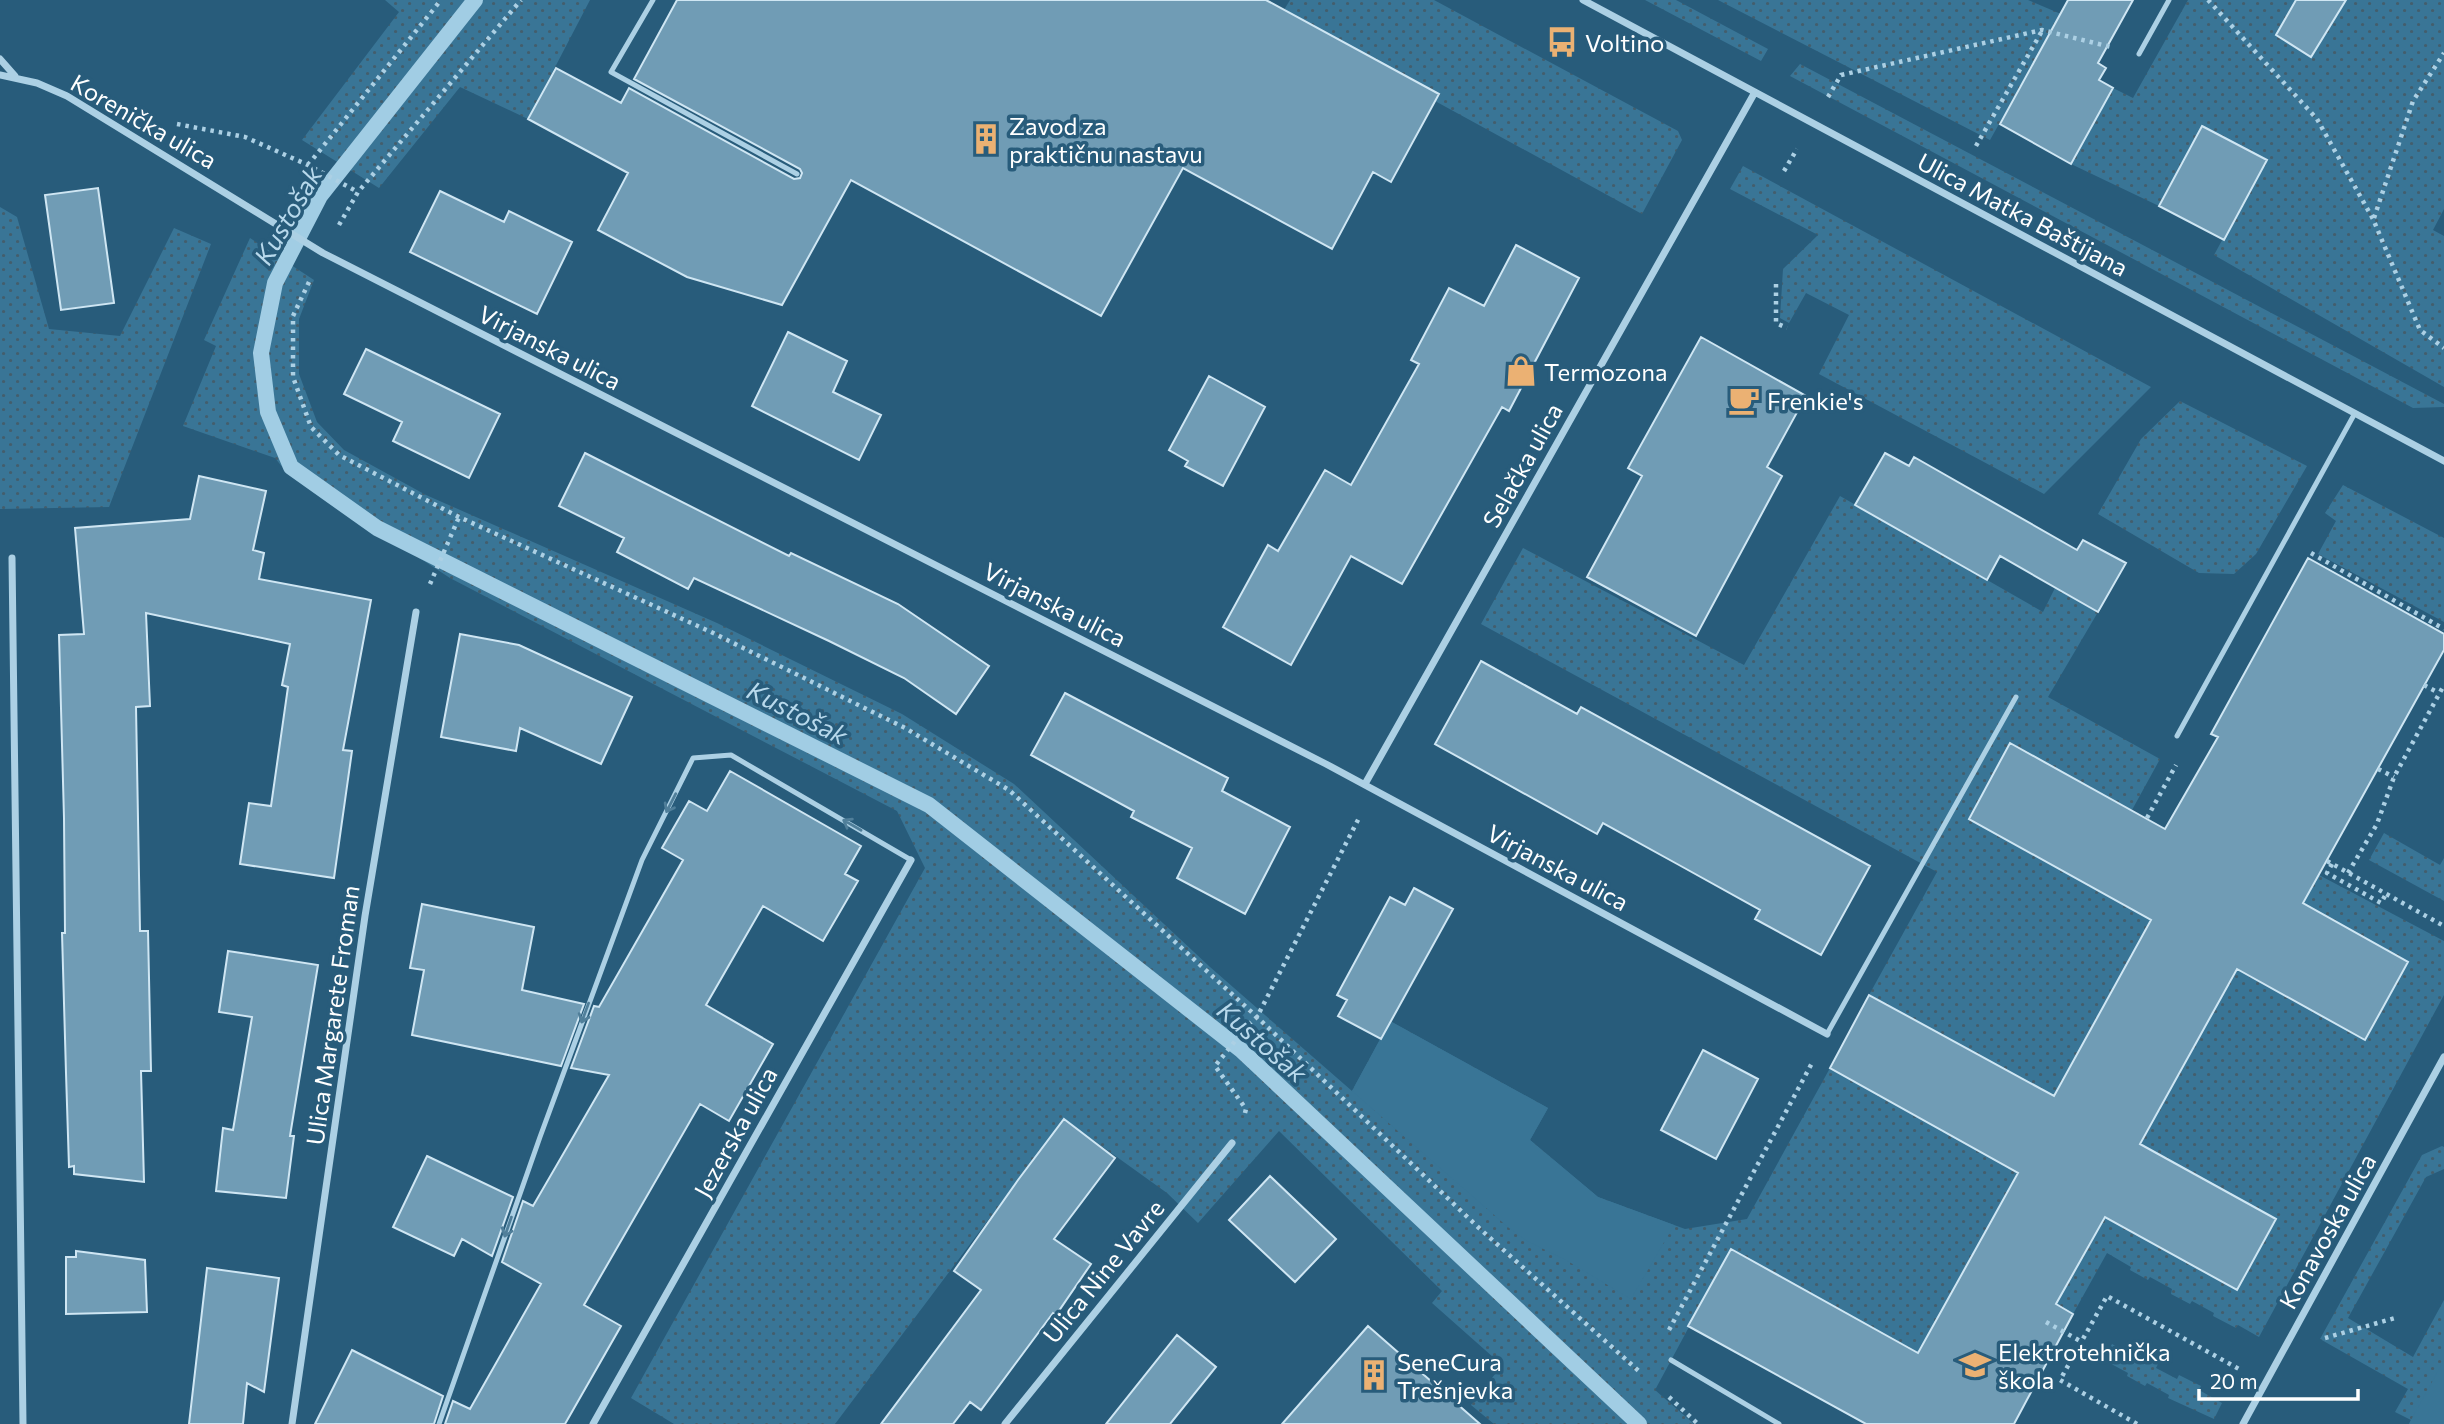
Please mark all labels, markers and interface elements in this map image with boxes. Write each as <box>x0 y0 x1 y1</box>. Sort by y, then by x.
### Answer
bus stop icon: Voltino <box>1545 25 1579 59</box>
place label: Voltino <box>1585 28 1664 57</box>
street label: Korenička ulica <box>66 68 222 174</box>
place label: Zavod za praktičnu nastavu <box>1009 111 1203 168</box>
building icon: Zavod za praktičnu nastavu <box>969 122 1003 156</box>
street label: Ulica Matka Baštijana <box>1913 146 2133 282</box>
water label: Kustošak <box>246 159 328 270</box>
street label: Virjanska ulica <box>474 299 626 395</box>
shop icon: Termozona <box>1504 354 1538 388</box>
place label: Termozona <box>1544 357 1668 386</box>
cafe icon: Frenkie's <box>1727 383 1761 417</box>
place label: Frenkie's <box>1767 386 1864 415</box>
street label: Selačka ulica <box>1476 398 1568 532</box>
street label: Virjanska ulica <box>979 556 1131 652</box>
water label: Kustošak <box>743 674 854 751</box>
one-way arrow <box>663 792 677 813</box>
one-way arrow <box>842 818 862 832</box>
street label: Virjanska ulica <box>1482 818 1634 916</box>
street label: Ulica Margarete Froman <box>299 883 365 1147</box>
water label: Kustošak <box>1212 994 1315 1089</box>
one-way arrow <box>578 1002 591 1024</box>
street label: Jezerska ulica <box>687 1062 783 1202</box>
street label: Konavoska ulica <box>2272 1148 2382 1314</box>
street label: Ulica Nine Vavre <box>1036 1194 1170 1348</box>
one-way arrow <box>501 1216 513 1238</box>
place label: Elektrotehnička škola <box>1998 1337 2171 1394</box>
place label: SeneCura Trešnjevka <box>1397 1347 1513 1404</box>
school or university icon: Elektrotehnička škola <box>1958 1348 1992 1382</box>
building icon: SeneCura Trešnjevka <box>1357 1358 1391 1392</box>
scale bar <box>2199 1358 2358 1402</box>
text: 20 m <box>2210 1368 2258 1393</box>

